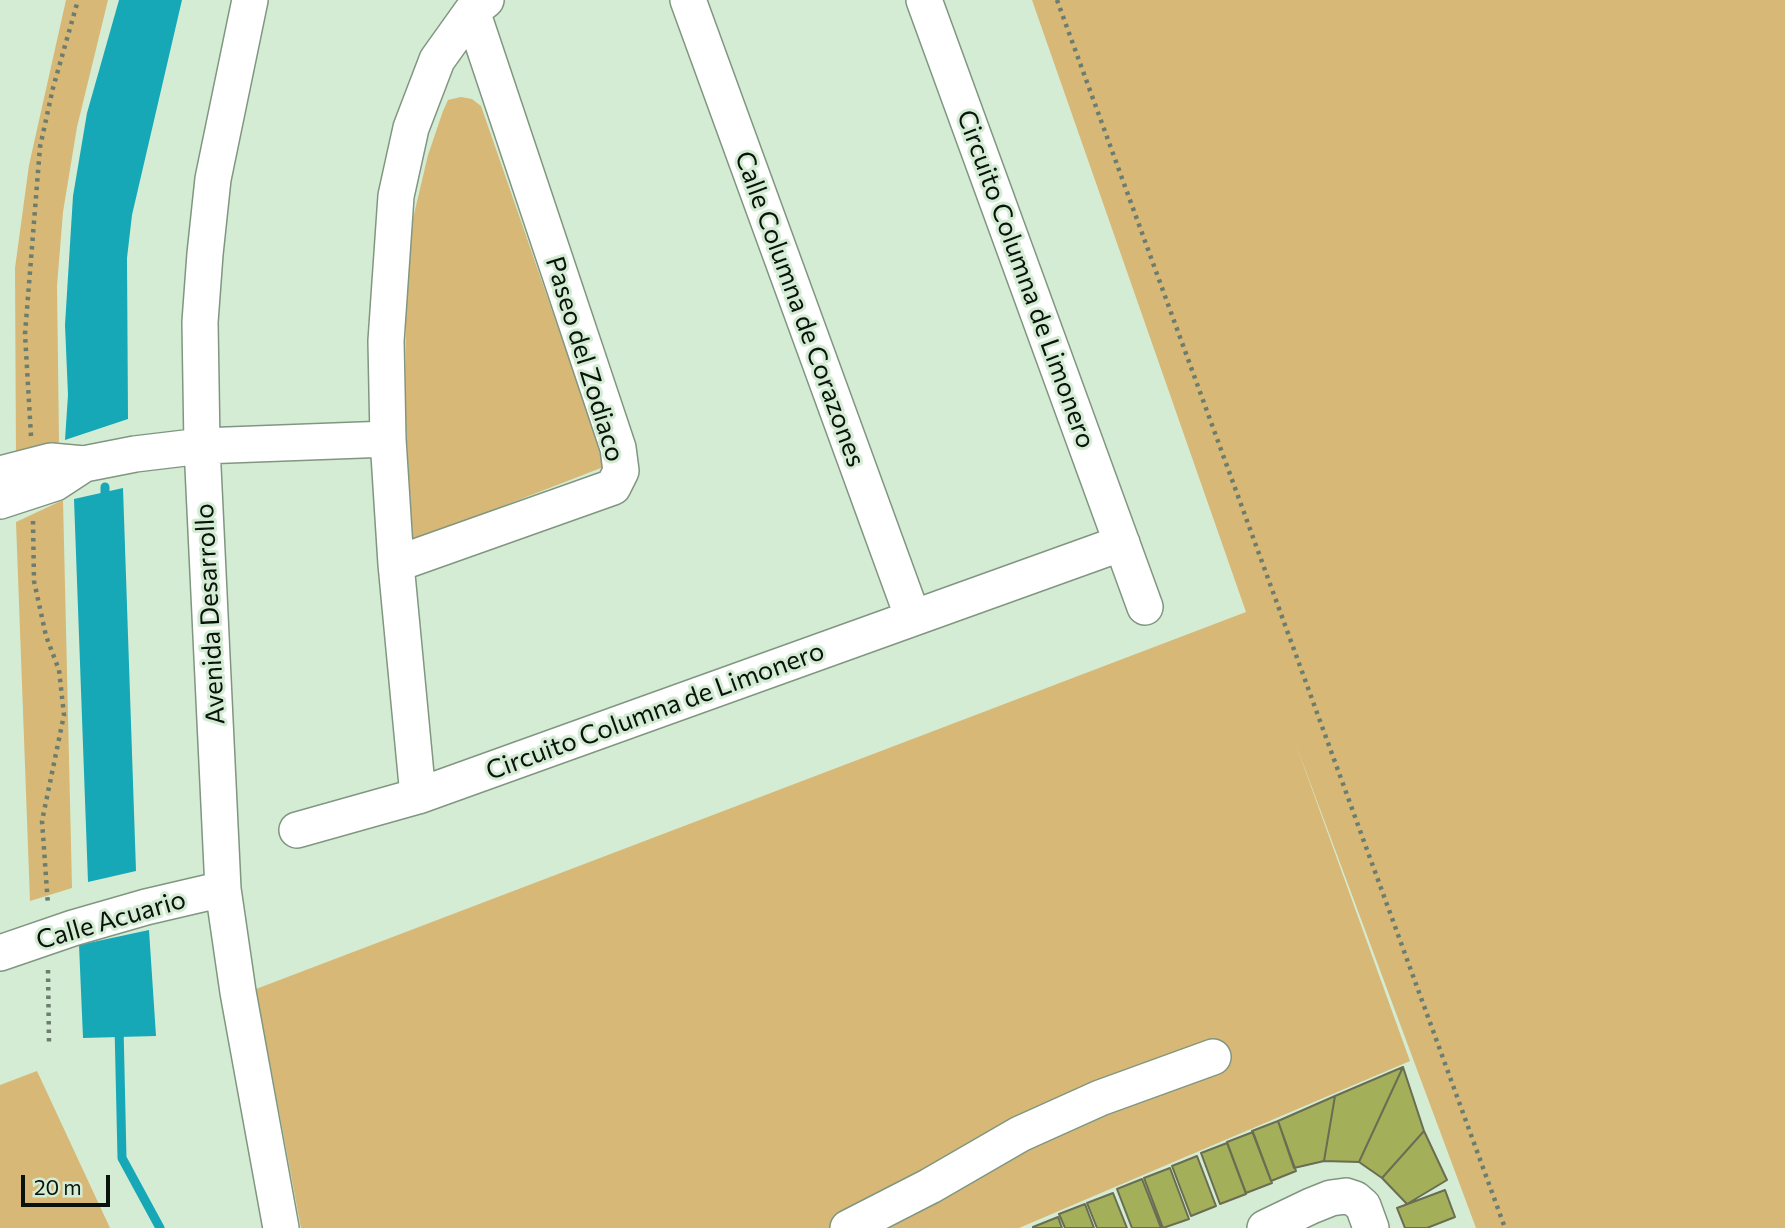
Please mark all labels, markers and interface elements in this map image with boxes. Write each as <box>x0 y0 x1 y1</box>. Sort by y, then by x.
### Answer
street label: Circuito Columna de Limonero <box>950 106 1102 452</box>
street label: Calle Columna de Corazones <box>728 147 872 471</box>
street label: Paseo del Zodiaco <box>539 253 631 465</box>
street label: Avenida Desarrollo <box>189 503 231 725</box>
street label: Circuito Columna de Limonero <box>482 635 828 787</box>
street label: Calle Acuario <box>33 884 189 956</box>
scale bar <box>24 1162 114 1206</box>
text: 20 m <box>34 1174 82 1199</box>

